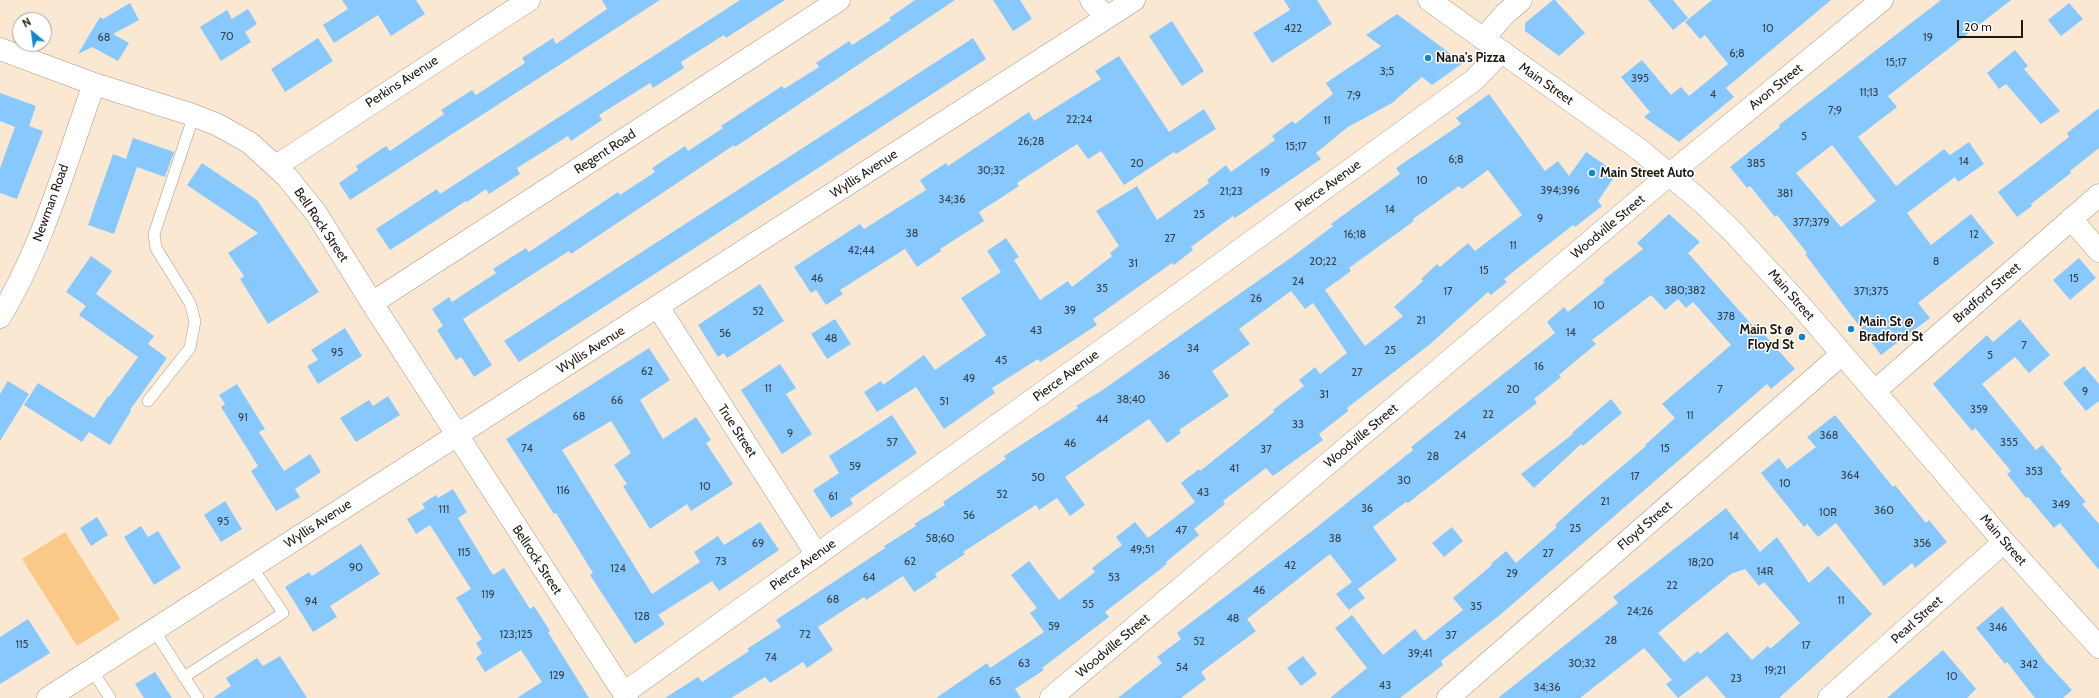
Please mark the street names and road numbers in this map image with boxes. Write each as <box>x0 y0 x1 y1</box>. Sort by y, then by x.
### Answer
street label: Perkins Avenue <box>363 53 441 111</box>
street label: Main Street <box>1516 60 1576 108</box>
street label: Avon Street <box>1746 61 1806 113</box>
street label: Regent Road <box>571 126 639 178</box>
street label: Wyllis Avenue <box>827 146 901 202</box>
street label: Pierce Avenue <box>1292 157 1364 215</box>
street label: Newman Road <box>30 162 72 244</box>
street label: Bell Rock Street <box>290 185 352 265</box>
street label: Woodville Street <box>1568 192 1648 262</box>
street label: Bradford Street <box>1950 260 2024 326</box>
street label: Main Street <box>1764 266 1818 324</box>
street label: Wyllis Avenue <box>554 323 628 377</box>
street label: Pierce Avenue <box>1030 347 1102 405</box>
street label: Woodville Street <box>1321 401 1401 471</box>
street label: True Street <box>714 402 760 460</box>
street label: Wyllis Avenue <box>281 496 355 552</box>
street label: Floyd Street <box>1615 498 1675 554</box>
street label: Main Street <box>1976 511 2030 569</box>
street label: Bellrock Street <box>509 522 565 598</box>
street label: Pierce Avenue <box>767 536 839 594</box>
street label: Pearl Street <box>1888 593 1946 647</box>
street label: Woodville Street <box>1073 611 1153 681</box>

